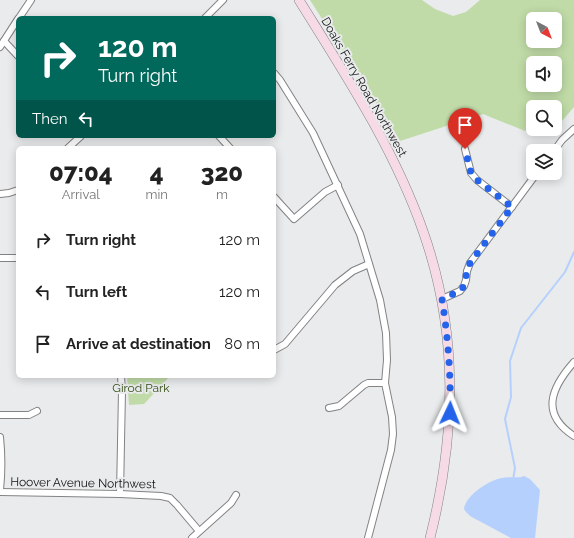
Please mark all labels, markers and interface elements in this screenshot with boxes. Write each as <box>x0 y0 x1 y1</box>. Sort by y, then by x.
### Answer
north arrow <box>526 12 562 48</box>
map controls <box>526 12 562 180</box>
street label: Doaks Ferry Road Northwest <box>318 15 410 159</box>
text: 120 m <box>98 31 178 64</box>
icon: right <box>32 32 84 84</box>
button: sound <box>526 56 562 92</box>
text: Turn right <box>98 65 177 86</box>
button: search <box>526 100 562 136</box>
icon: left <box>75 108 97 130</box>
pin <box>448 108 482 149</box>
text: Then <box>32 110 67 128</box>
icon: arrive <box>454 114 476 136</box>
button: layers <box>526 144 562 180</box>
text: 07:04 <box>49 158 113 187</box>
text: 4 <box>150 158 164 187</box>
text: 320 <box>201 158 243 187</box>
text: Arrival <box>62 187 100 202</box>
text: min <box>146 187 168 202</box>
text: m <box>216 187 228 202</box>
icon: right <box>32 229 54 251</box>
text: Turn right <box>66 231 136 249</box>
text: 120 m <box>219 231 260 249</box>
icon: left <box>32 281 54 303</box>
text: Turn left <box>66 283 127 301</box>
text: 120 m <box>219 283 260 301</box>
icon: arrive <box>32 333 54 355</box>
text: Arrive at destination <box>66 335 211 353</box>
text: 80 m <box>224 335 260 353</box>
park label: Girod Park <box>112 381 170 395</box>
position arrow <box>429 392 471 434</box>
street label: Hoover Avenue Northwest <box>10 475 156 491</box>

